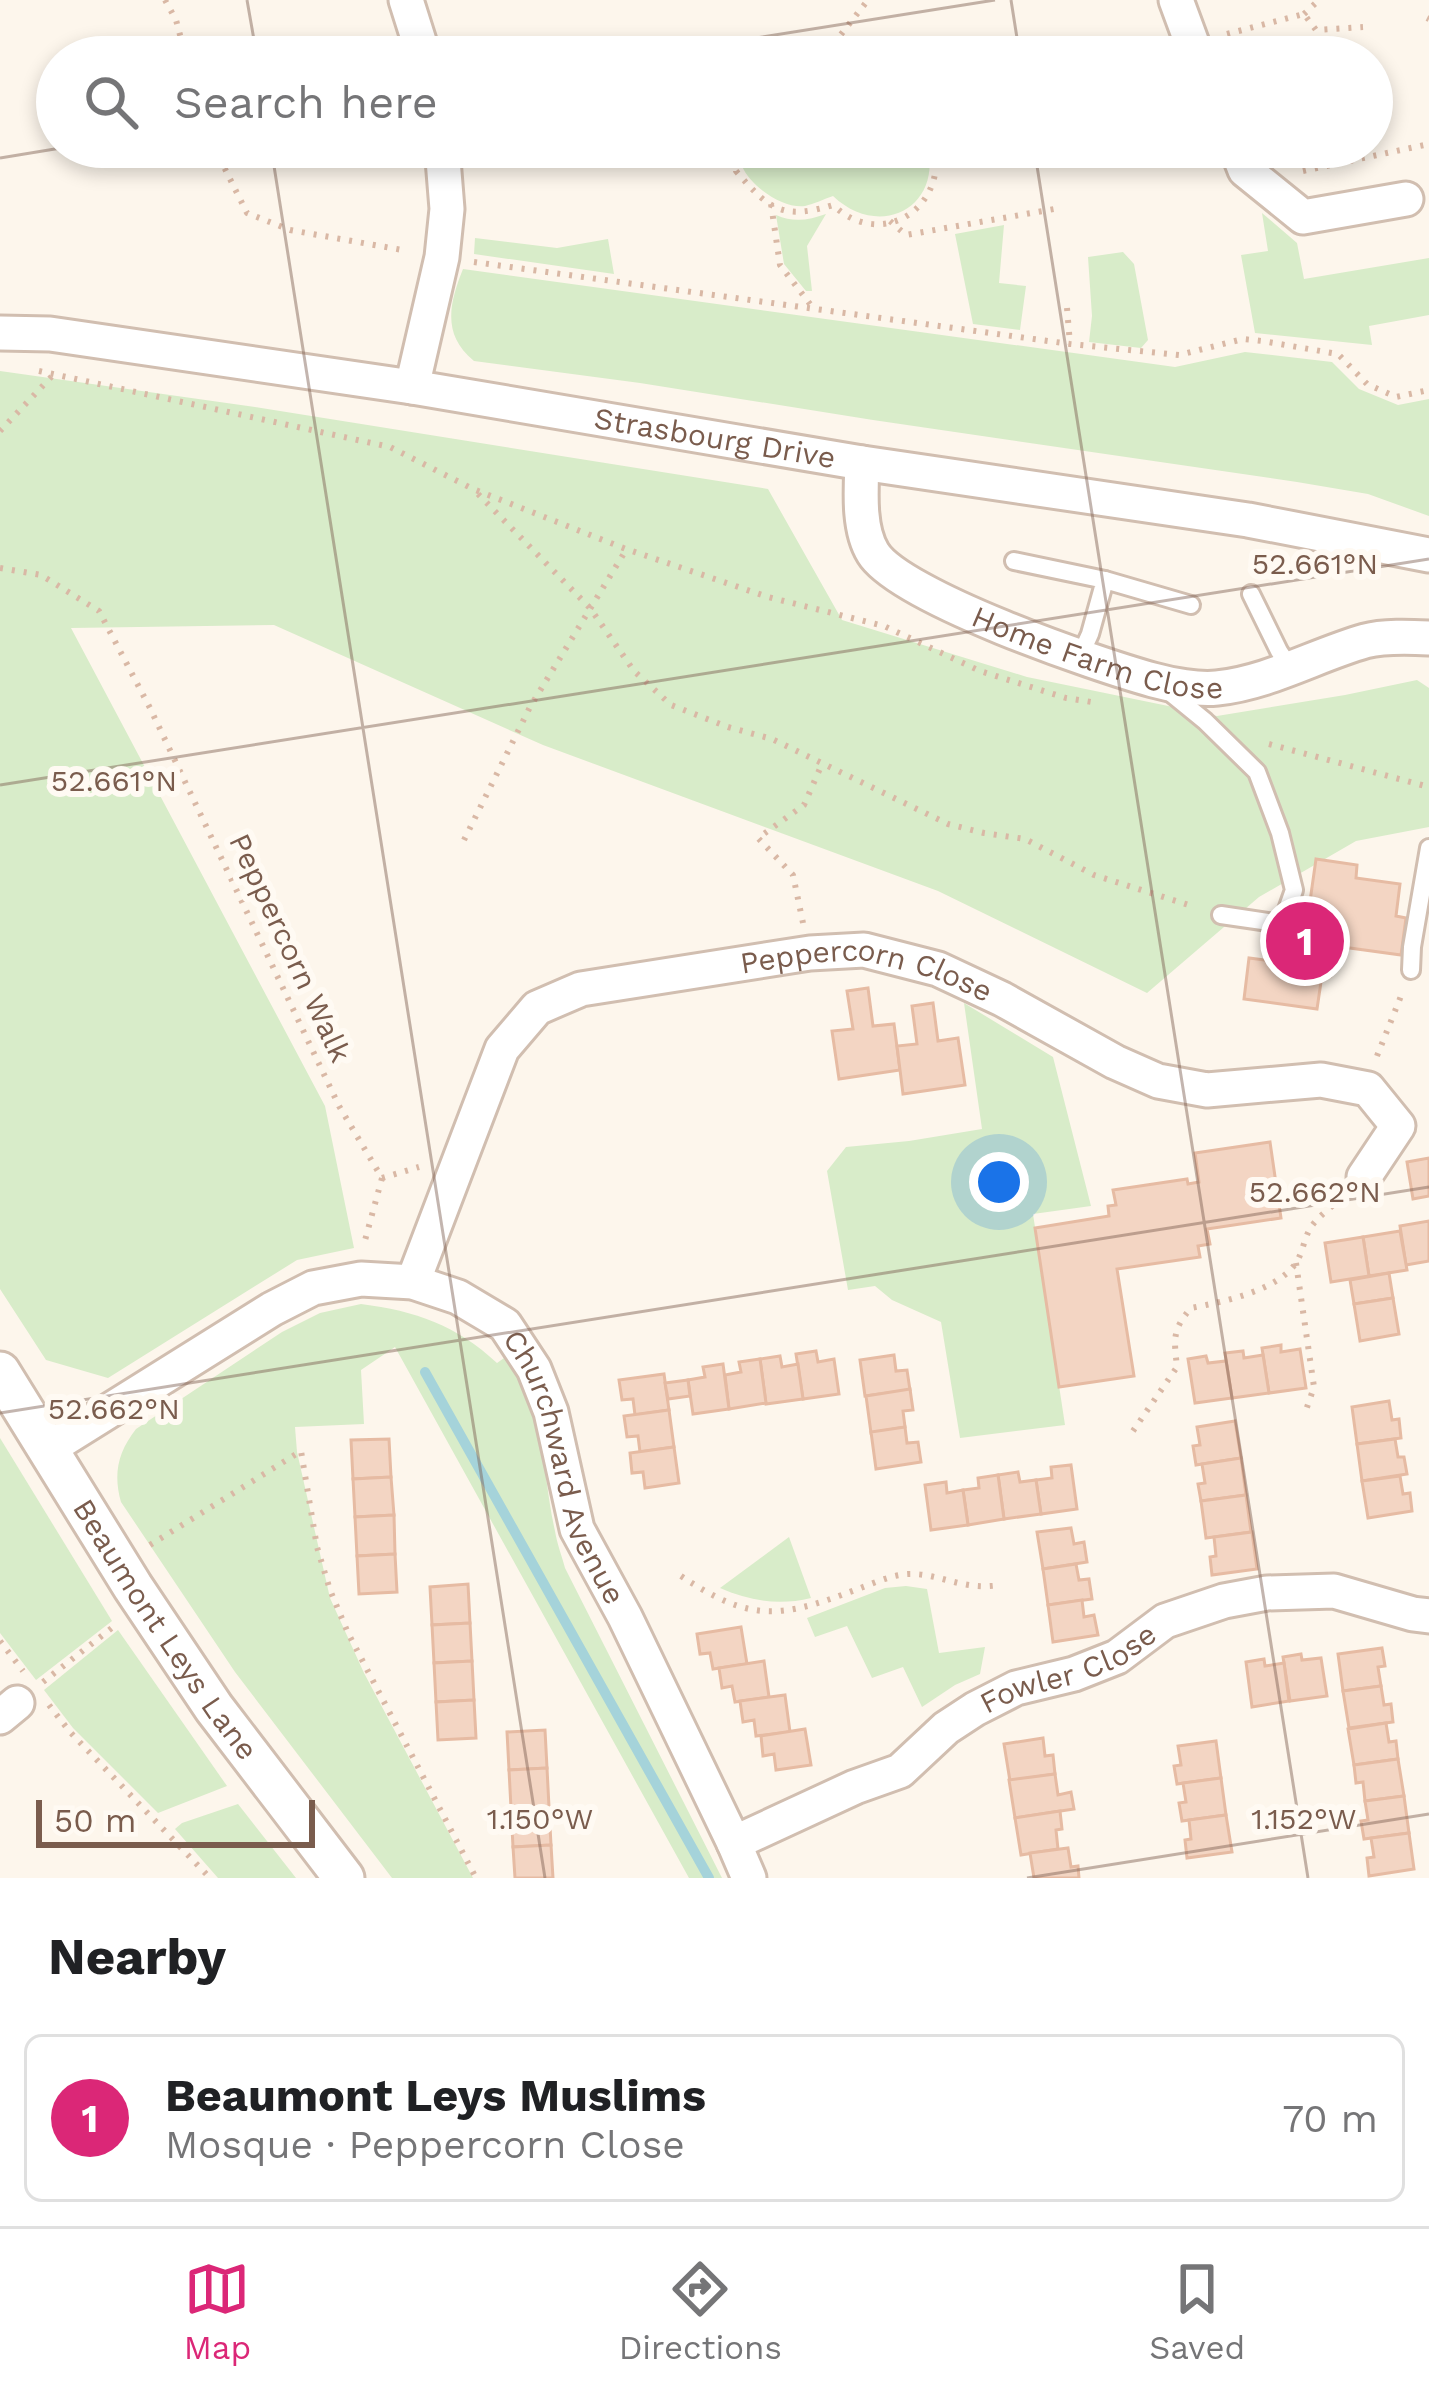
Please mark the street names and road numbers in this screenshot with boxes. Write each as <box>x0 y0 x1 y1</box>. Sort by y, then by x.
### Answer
street label: Strasbourg Drive <box>592 400 838 475</box>
street label: Home Farm Close <box>967 599 1224 706</box>
street label: Peppercorn Walk <box>222 828 359 1068</box>
street label: Peppercorn Close <box>738 931 998 1009</box>
street label: Churchward Avenue <box>496 1323 633 1610</box>
street label: Beaumont Leys Lane <box>66 1493 265 1767</box>
street label: Fowler Close <box>974 1616 1163 1720</box>

